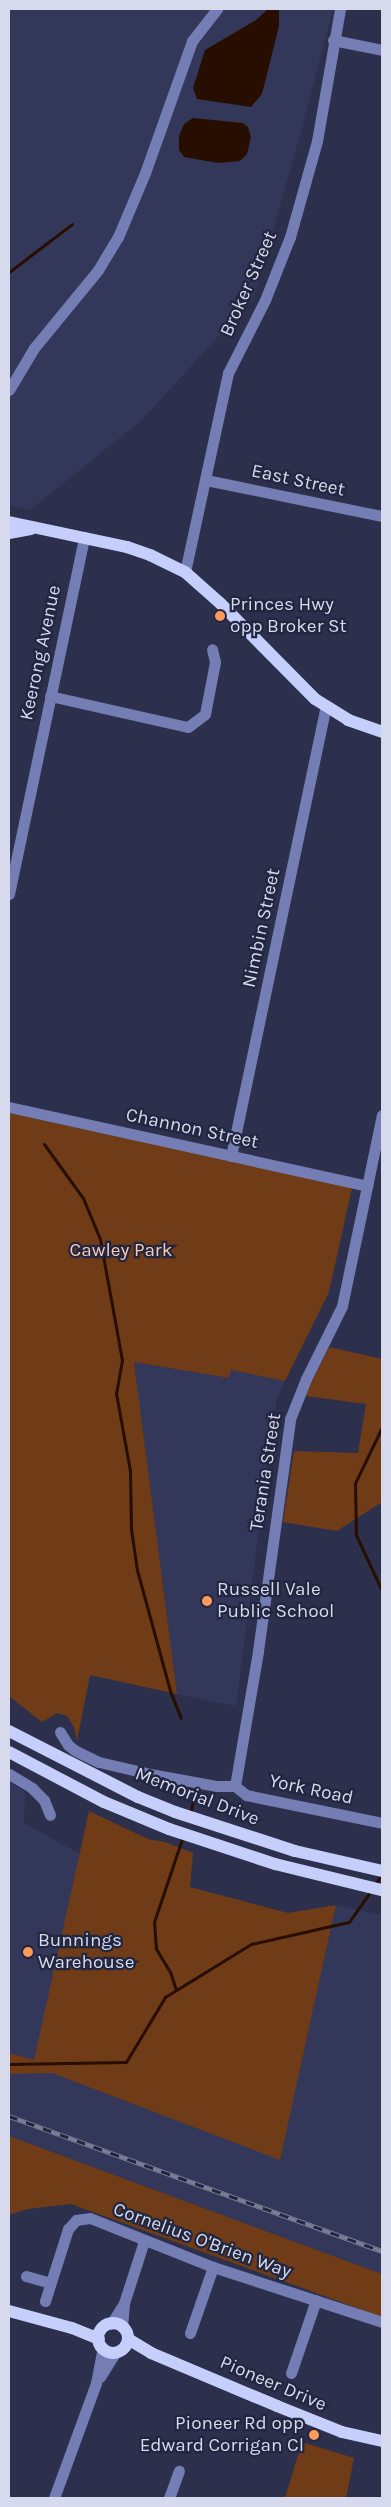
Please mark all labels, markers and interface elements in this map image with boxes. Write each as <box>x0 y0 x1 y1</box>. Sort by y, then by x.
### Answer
street label: Broker Street <box>216 228 282 340</box>
street label: East Street <box>249 460 347 502</box>
street label: Keerong Avenue <box>16 583 66 723</box>
place label: Princes Hwy opp Broker St <box>230 594 347 638</box>
marker: Princes Hwy opp Broker St <box>214 610 226 622</box>
street label: Nimbin Street <box>238 866 286 990</box>
street label: Channon Street <box>124 1104 260 1154</box>
park label: Cawley Park <box>70 1240 172 1262</box>
street label: Terania Street <box>245 1411 287 1533</box>
place label: Russell Vale Public School <box>217 1579 334 1623</box>
marker: Russell Vale Public School <box>201 1595 213 1607</box>
street label: Memorial Drive <box>132 1763 262 1831</box>
street label: York Road <box>267 1770 355 1810</box>
place label: Bunnings Warehouse <box>38 1930 135 1974</box>
marker: Bunnings Warehouse <box>22 1946 34 1958</box>
street label: Cornelius O'Brien Way <box>110 2198 294 2284</box>
street label: Pioneer Drive <box>216 2351 330 2417</box>
place label: Pioneer Rd opp Edward Corrigan Cl <box>140 2413 304 2457</box>
marker: Pioneer Rd opp Edward Corrigan Cl <box>308 2429 320 2441</box>

